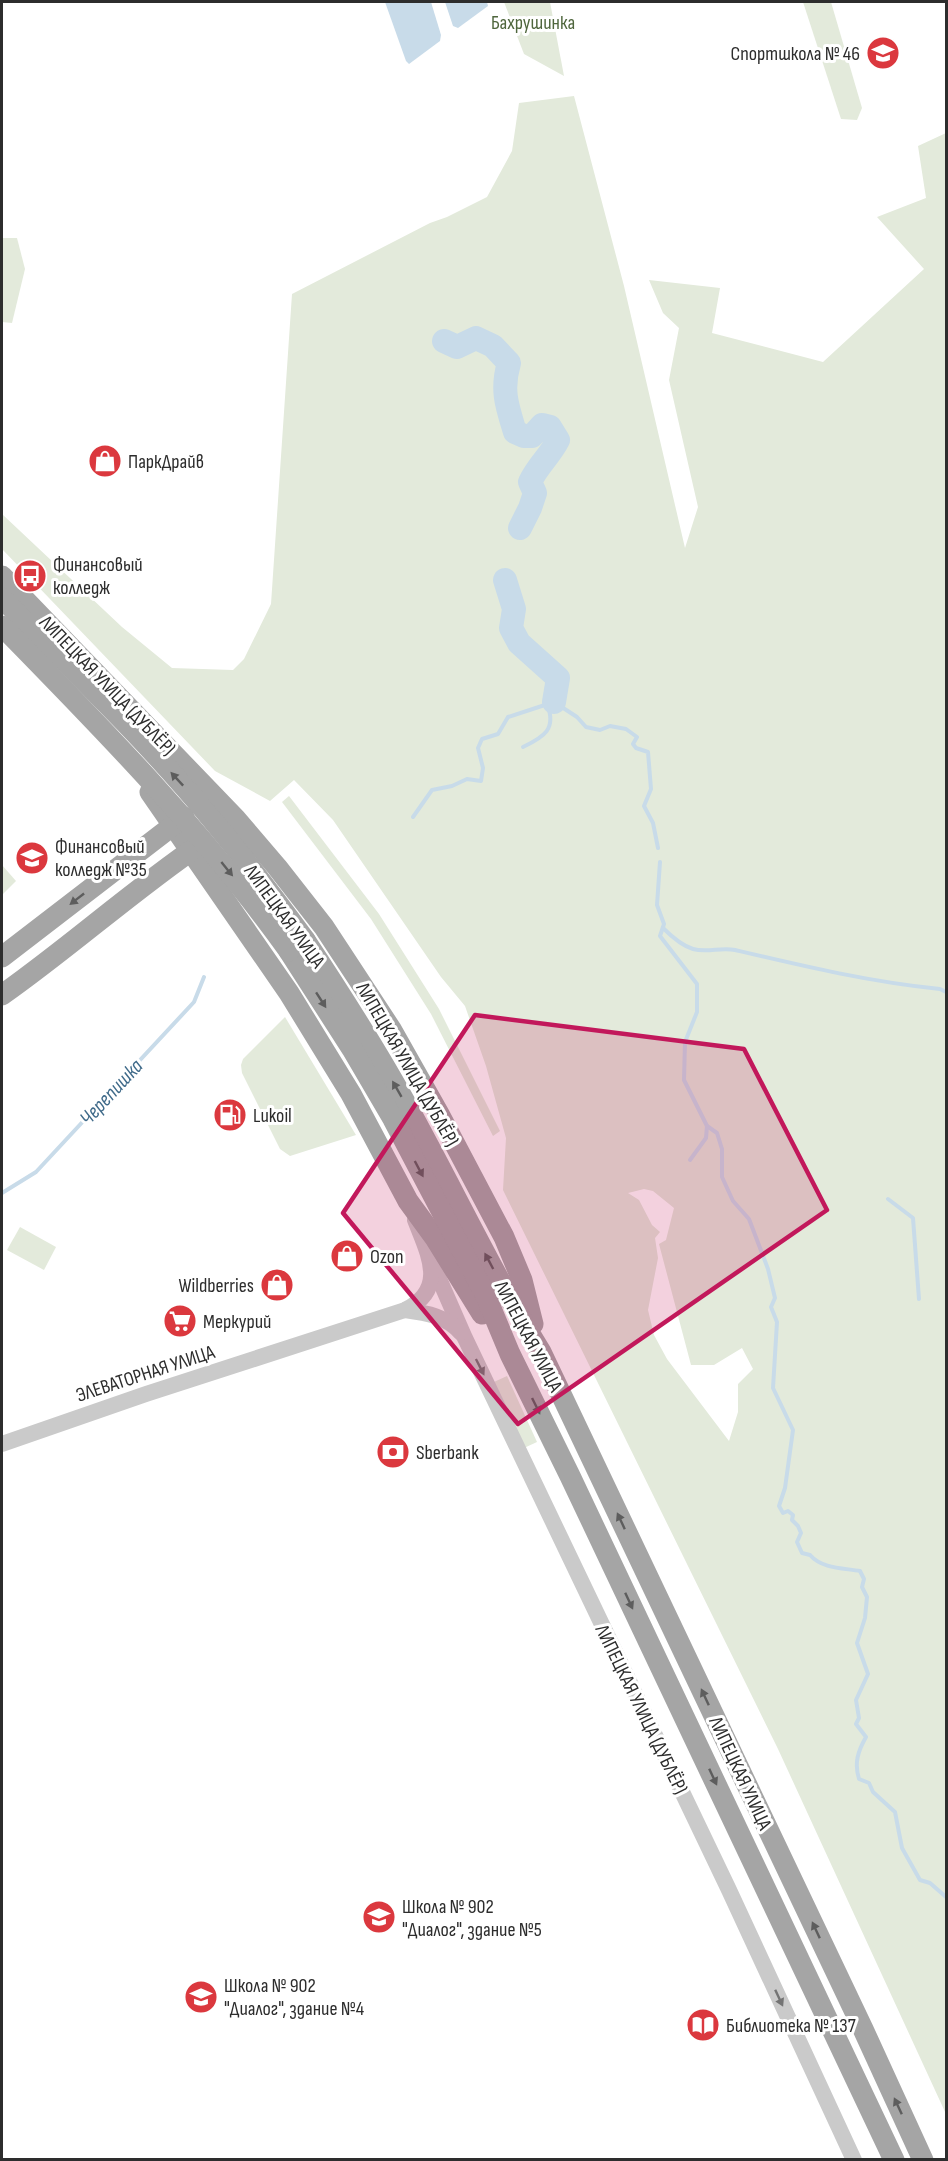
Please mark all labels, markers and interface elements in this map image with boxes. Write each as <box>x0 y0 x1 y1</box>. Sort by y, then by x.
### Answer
park label: Бахрушинка <box>491 11 575 35</box>
school or university icon: Спортшкола № 46 <box>865 35 901 71</box>
place label: Спортшкола № 46 <box>731 42 860 66</box>
shop icon: ПаркДрайв <box>87 443 123 479</box>
place label: ПаркДрайв <box>128 450 204 474</box>
place label: Финансовый колледж <box>53 553 143 600</box>
bus stop icon: Финансовый колледж <box>12 558 48 594</box>
street label: ЛИПЕЦКАЯ УЛИЦА (ДУБЛЁР) <box>34 610 180 761</box>
one-way arrow <box>171 772 184 787</box>
place label: Финансовый колледж №35 <box>55 835 147 882</box>
school or university icon: Финансовый колледж №35 <box>14 840 50 876</box>
street label: ЛИПЕЦКАЯ УЛИЦА <box>238 859 330 973</box>
one-way arrow <box>220 861 232 876</box>
one-way arrow <box>70 893 85 905</box>
street label: ЛИПЕЦКАЯ УЛИЦА (ДУБЛЁР) <box>350 977 464 1151</box>
one-way arrow <box>315 992 326 1008</box>
water label: Черепишка <box>74 1054 149 1131</box>
one-way arrow <box>393 1080 403 1097</box>
fuel station icon: Lukoil <box>212 1097 248 1133</box>
place label: Lukoil <box>253 1104 292 1128</box>
one-way arrow <box>414 1160 424 1177</box>
shop icon: Ozon <box>329 1238 365 1274</box>
place label: Ozon <box>370 1245 404 1269</box>
one-way arrow <box>484 1252 494 1269</box>
shop icon: Wildberries <box>259 1267 295 1303</box>
place label: Wildberries <box>178 1274 254 1298</box>
street label: ЛИПЕЦКАЯ УЛИЦА <box>488 1276 568 1396</box>
supermarket icon: Меркурий <box>162 1303 198 1339</box>
place label: Меркурий <box>203 1310 271 1334</box>
street label: ЭЛЕВАТОРНАЯ УЛИЦА <box>73 1340 218 1408</box>
one-way arrow <box>475 1358 485 1375</box>
one-way arrow <box>531 1398 541 1415</box>
bank icon: Sberbank <box>375 1434 411 1470</box>
place label: Sberbank <box>416 1441 479 1465</box>
one-way arrow <box>617 1512 626 1529</box>
one-way arrow <box>625 1593 634 1610</box>
street label: ЛИПЕЦКАЯ УЛИЦА (ДУБЛЁР) <box>589 1620 692 1798</box>
one-way arrow <box>701 1688 710 1705</box>
street label: ЛИПЕЦКАЯ УЛИЦА <box>703 1712 777 1834</box>
one-way arrow <box>709 1769 718 1786</box>
place label: Школа № 902 "Диалог", здание №5 <box>402 1895 542 1942</box>
school or university icon: Школа № 902 "Диалог", здание №5 <box>361 1899 397 1935</box>
one-way arrow <box>811 1921 820 1938</box>
place label: Школа № 902 "Диалог", здание №4 <box>224 1974 364 2021</box>
school or university icon: Школа № 902 "Диалог", здание №4 <box>183 1979 219 2015</box>
one-way arrow <box>775 1989 784 2006</box>
library icon: Библиотека № 137 <box>685 2007 721 2043</box>
place label: Библиотека № 137 <box>726 2014 856 2038</box>
one-way arrow <box>894 2098 903 2115</box>

